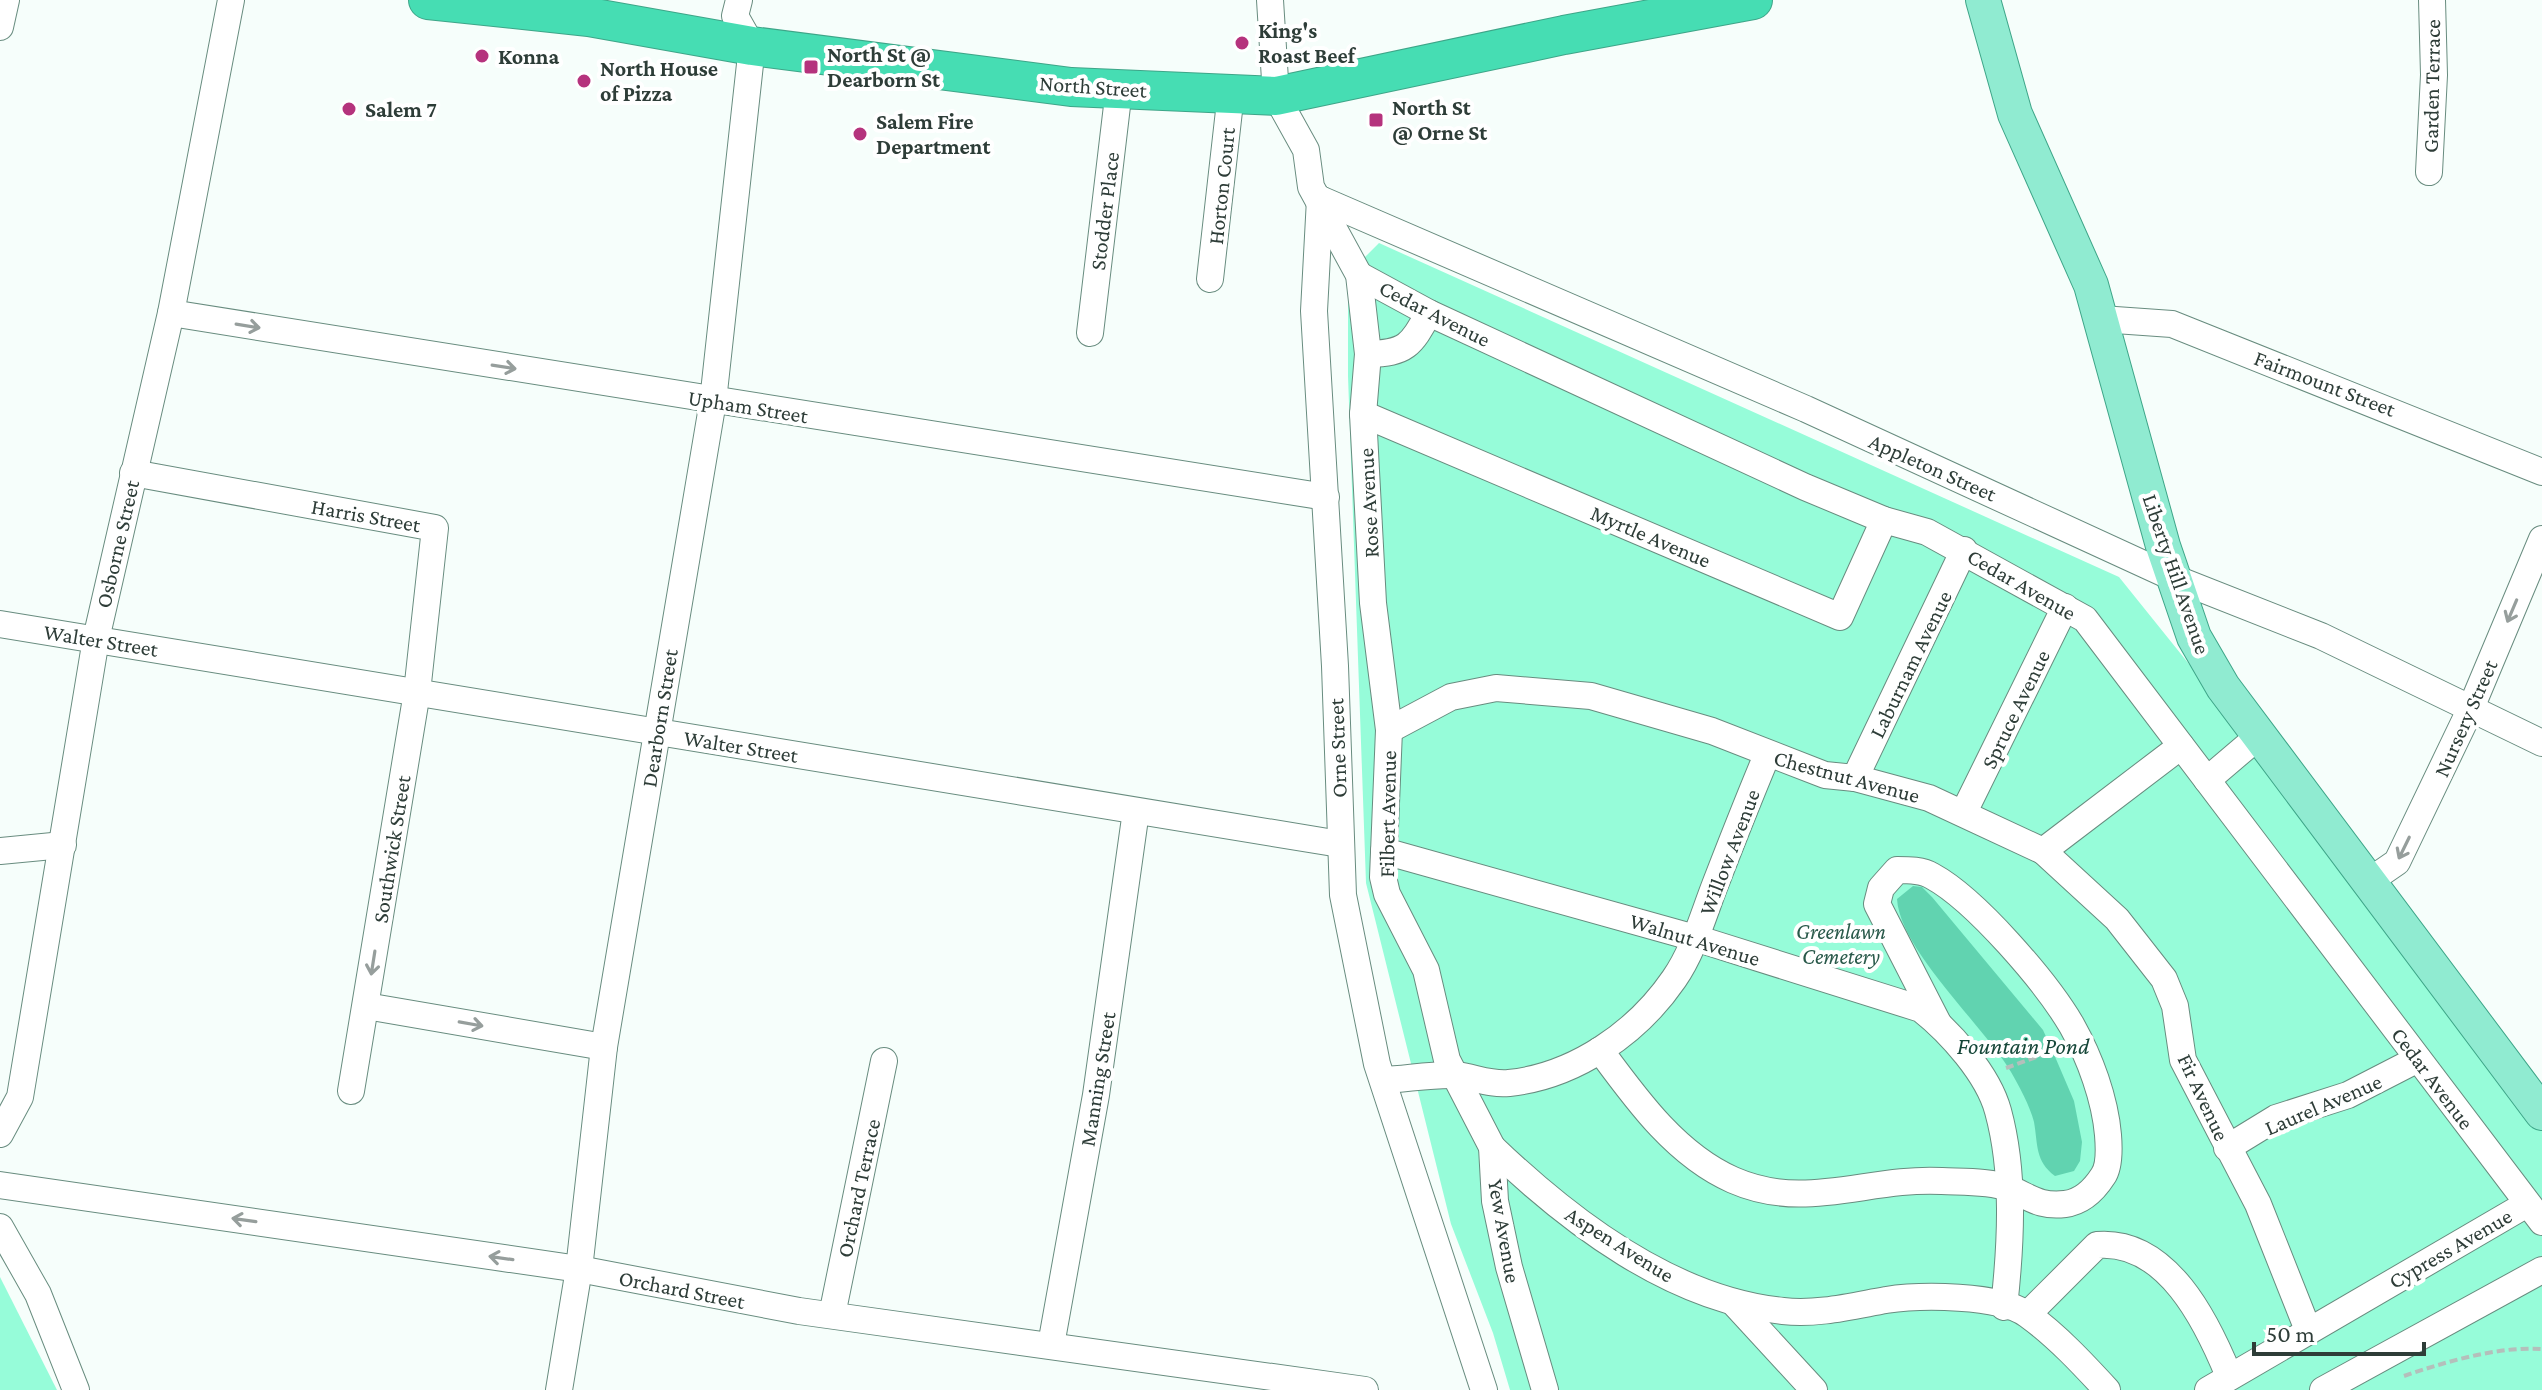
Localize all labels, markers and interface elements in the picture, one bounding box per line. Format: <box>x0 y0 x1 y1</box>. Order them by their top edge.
place label: King's Roast Beef <box>1258 18 1357 68</box>
street label: Garden Terrace <box>2418 19 2445 153</box>
marker: King's Roast Beef <box>1233 34 1251 52</box>
place label: North St @ Dearborn St <box>827 42 941 92</box>
place label: Konna <box>498 44 559 69</box>
marker: Konna <box>473 47 491 65</box>
place label: North House of Pizza <box>600 56 718 106</box>
marker: North St @ Dearborn St <box>802 58 820 76</box>
street label: North Street <box>1038 70 1148 103</box>
marker: North House of Pizza <box>575 72 593 90</box>
place label: North St @ Orne St <box>1392 95 1488 145</box>
place label: Salem 7 <box>365 97 437 122</box>
marker: Salem 7 <box>340 100 358 118</box>
place label: Salem Fire Department <box>876 109 991 159</box>
marker: North St @ Orne St <box>1367 111 1385 129</box>
marker: Salem Fire Department <box>851 125 869 143</box>
street label: Horton Court <box>1203 126 1240 246</box>
street label: Stodder Place <box>1085 151 1124 272</box>
street label: Cedar Avenue <box>1375 275 1494 352</box>
one-way arrow <box>234 319 260 334</box>
street label: Fairmount Street <box>2251 345 2400 422</box>
one-way arrow <box>491 360 516 375</box>
street label: Upham Street <box>686 385 810 428</box>
street label: Appleton Street <box>1865 428 2001 507</box>
street label: Rose Avenue <box>1353 447 1384 559</box>
street label: Osborne Street <box>91 477 145 610</box>
street label: Liberty Hill Avenue <box>2137 491 2216 657</box>
street label: Harris Street <box>309 494 423 538</box>
street label: Myrtle Avenue <box>1587 500 1715 573</box>
street label: Cedar Avenue <box>1963 543 2080 626</box>
street label: Laburnam Avenue <box>1864 587 1957 742</box>
one-way arrow <box>2503 598 2518 623</box>
street label: Walter Street <box>42 619 161 662</box>
street label: Dearborn Street <box>636 646 683 789</box>
street label: Spruce Avenue <box>1976 646 2055 773</box>
street label: Nursery Street <box>2428 655 2503 781</box>
street label: Orne Street <box>1323 697 1352 798</box>
street label: Walter Street <box>682 725 801 768</box>
street label: Chestnut Avenue <box>1771 745 1923 808</box>
street label: Filbert Avenue <box>1374 750 1401 878</box>
street label: Southwick Street <box>367 773 416 925</box>
street label: Willow Avenue <box>1694 786 1765 919</box>
one-way arrow <box>2396 835 2411 859</box>
street label: Walnut Avenue <box>1627 908 1763 971</box>
park label: Greenlawn Cemetery <box>1796 919 1886 969</box>
one-way arrow <box>365 950 380 975</box>
street label: Manning Street <box>1075 1009 1121 1148</box>
one-way arrow <box>457 1017 483 1032</box>
street label: Cedar Avenue <box>2386 1022 2479 1134</box>
water label: Fountain Pond <box>1957 1032 2090 1059</box>
street label: Fir Avenue <box>2173 1050 2235 1145</box>
street label: Laurel Avenue <box>2261 1069 2385 1140</box>
street label: Orchard Terrace <box>832 1117 885 1260</box>
street label: Yew Avenue <box>1483 1177 1526 1285</box>
street label: Aspen Avenue <box>1561 1201 1679 1288</box>
street label: Cypress Avenue <box>2384 1203 2516 1294</box>
one-way arrow <box>232 1212 257 1227</box>
one-way arrow <box>489 1250 515 1265</box>
street label: Orchard Street <box>617 1265 748 1314</box>
scale bar <box>2254 1306 2424 1356</box>
text: 50 m <box>2266 1320 2315 1347</box>

